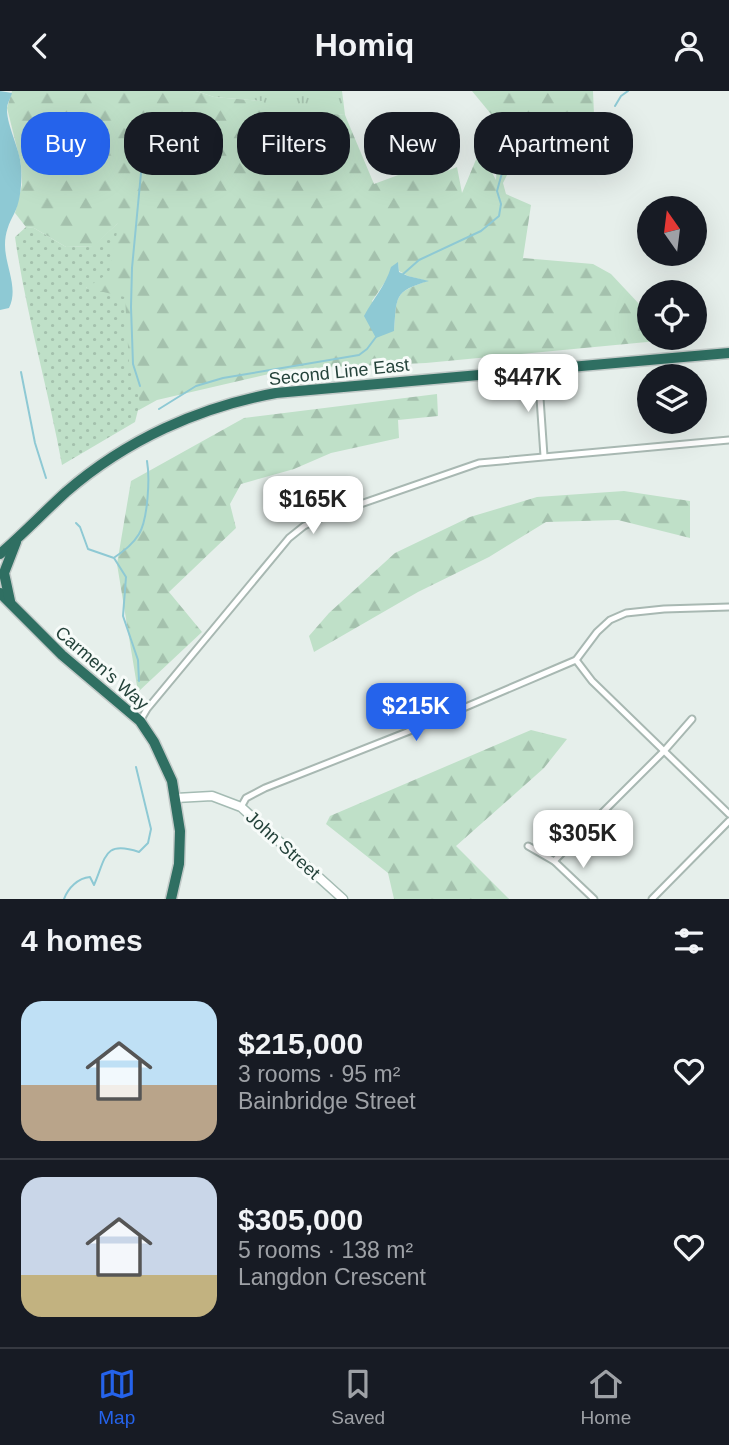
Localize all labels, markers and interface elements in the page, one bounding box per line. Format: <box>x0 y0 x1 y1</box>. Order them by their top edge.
icon: back <box>21 27 59 65</box>
text: Homiq <box>315 27 414 63</box>
icon: person <box>670 27 708 65</box>
chip: Buy <box>21 112 110 175</box>
chip: Rent <box>124 112 223 175</box>
chip: Filters <box>237 112 350 175</box>
chip: New <box>364 112 460 175</box>
chip: Apartment <box>474 112 633 175</box>
north arrow <box>637 196 707 266</box>
map controls <box>637 196 707 434</box>
button: locate <box>637 280 707 350</box>
street label: Second Line East <box>268 355 410 389</box>
pin: $447K <box>479 355 577 414</box>
text: $447K <box>494 364 562 390</box>
button: layers <box>637 364 707 434</box>
pin: $165K <box>264 477 362 536</box>
text: $165K <box>279 486 347 512</box>
street label: Carmen's Way <box>51 622 153 714</box>
pin: $215K <box>367 683 465 743</box>
text: $215K <box>382 693 450 719</box>
street label: John Street <box>242 807 324 883</box>
pin: $305K <box>534 811 632 870</box>
text: $305K <box>549 820 617 846</box>
icon: filters <box>670 922 708 960</box>
text: 4 homes <box>21 924 143 957</box>
text: $215,000 <box>238 1027 363 1060</box>
icon: home <box>77 1029 161 1113</box>
icon: heart <box>670 1052 708 1090</box>
text: 3 rooms · 95 m² <box>238 1061 400 1087</box>
text: Bainbridge Street <box>238 1088 416 1114</box>
text: $305,000 <box>238 1203 363 1236</box>
icon: home <box>77 1205 161 1289</box>
icon: heart <box>670 1228 708 1266</box>
text: 5 rooms · 138 m² <box>238 1237 413 1263</box>
text: Langdon Crescent <box>238 1264 426 1290</box>
tab: Map <box>98 1365 136 1429</box>
tab: Saved <box>331 1365 385 1429</box>
tab: Home <box>581 1365 631 1429</box>

